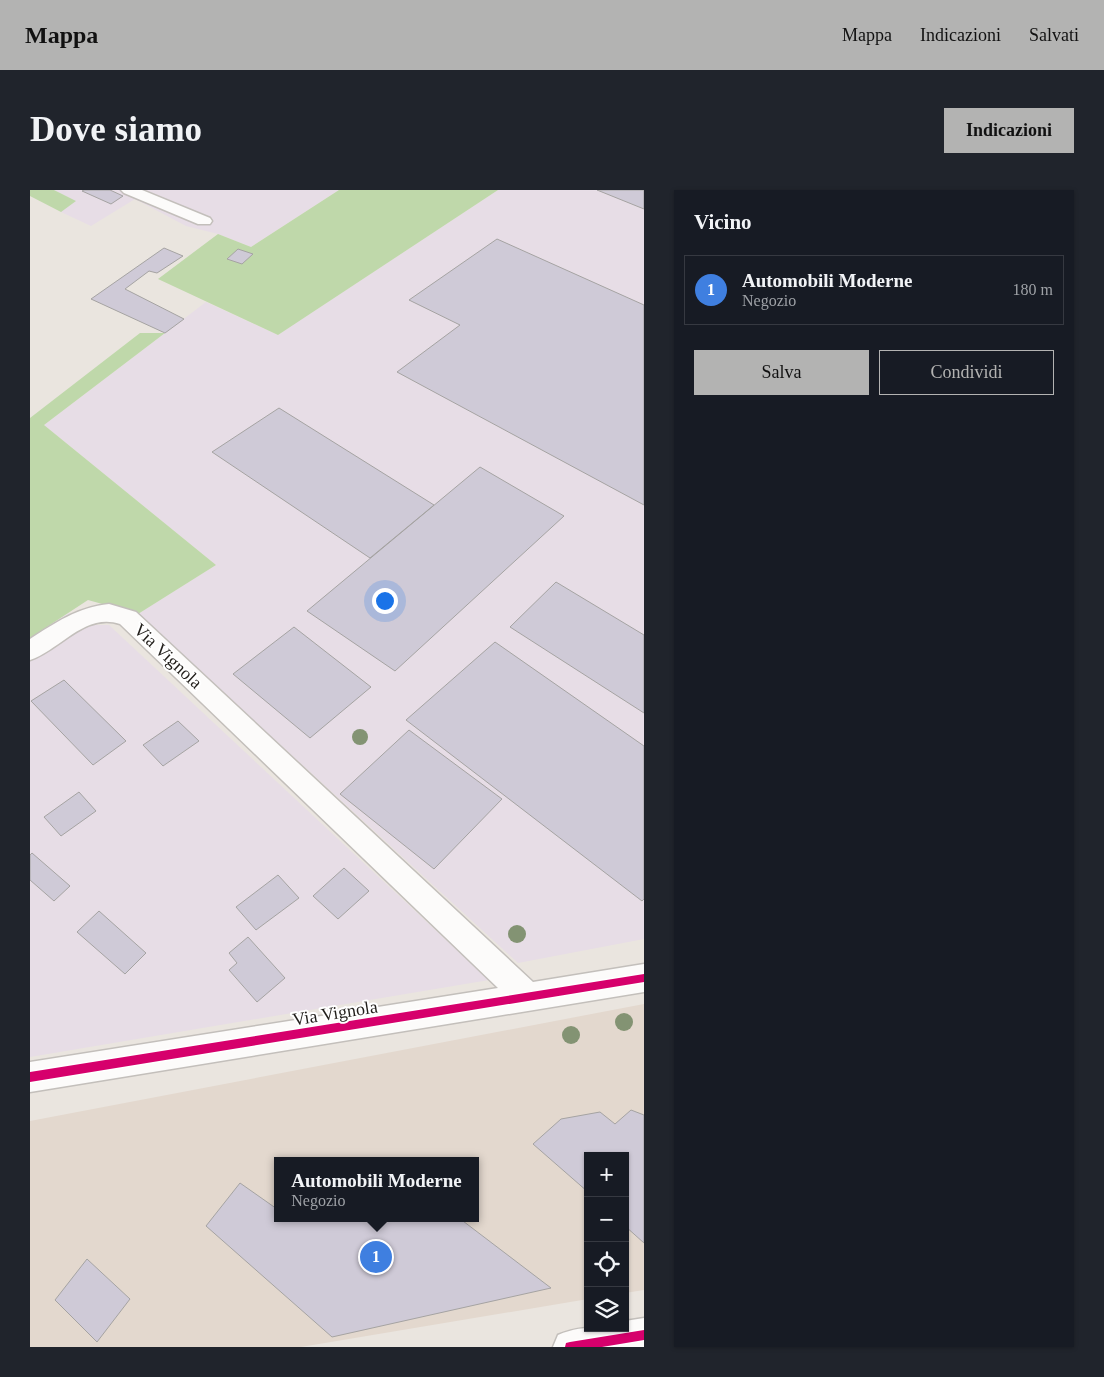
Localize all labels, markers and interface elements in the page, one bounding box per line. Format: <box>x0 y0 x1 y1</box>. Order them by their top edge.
text: Mappa <box>25 22 98 48</box>
text: Mappa <box>842 25 892 45</box>
text: Indicazioni <box>920 25 1001 45</box>
text: Salvati <box>1029 25 1079 45</box>
button: Indicazioni <box>944 108 1074 153</box>
text: Dove siamo <box>30 110 202 149</box>
text: Vicino <box>694 210 752 234</box>
text: Automobili Moderne <box>742 270 912 291</box>
text: 1 <box>707 281 715 298</box>
text: 180 m <box>1013 281 1053 298</box>
text: Negozio <box>742 292 796 309</box>
button: Salva <box>694 350 869 395</box>
button: Condividi <box>879 350 1054 395</box>
your location <box>372 588 398 614</box>
street label: Via Vignola <box>130 619 206 693</box>
street label: Via Vignola <box>291 996 379 1030</box>
map controls <box>584 1152 629 1332</box>
button: + <box>584 1152 629 1197</box>
popup <box>274 1157 479 1222</box>
text: Automobili Moderne <box>291 1170 462 1191</box>
text: Negozio <box>291 1192 345 1209</box>
button: − <box>584 1197 629 1242</box>
pin: 1 <box>360 1238 392 1276</box>
button: locate <box>584 1242 629 1287</box>
button: layers <box>584 1287 629 1332</box>

